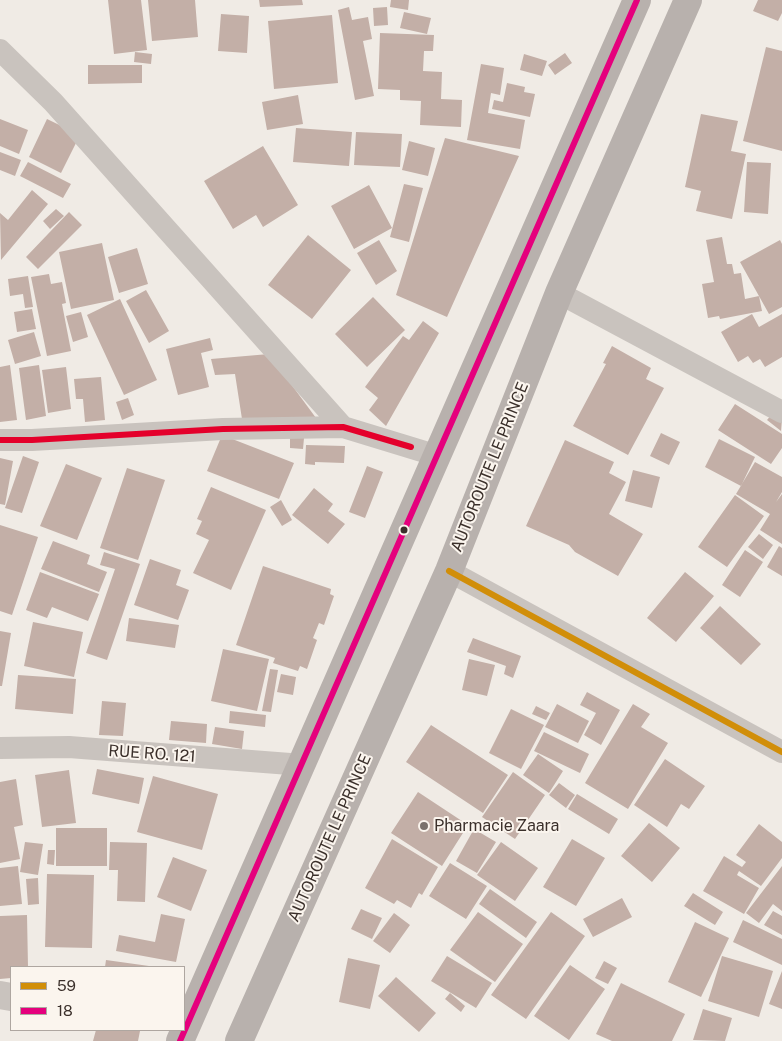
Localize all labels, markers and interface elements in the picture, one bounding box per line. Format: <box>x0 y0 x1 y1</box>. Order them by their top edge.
street label: AUTOROUTE LE PRINCE <box>447 379 533 555</box>
unlabelled marker <box>399 525 409 535</box>
street label: RUE RO. 121 <box>108 741 196 767</box>
street label: AUTOROUTE LE PRINCE <box>284 751 376 925</box>
place label: Pharmacie Zaara <box>434 816 559 836</box>
marker: Pharmacie Zaara <box>418 820 430 832</box>
legend <box>10 966 185 1031</box>
text: 59 <box>57 977 76 994</box>
text: 18 <box>57 1002 73 1019</box>

